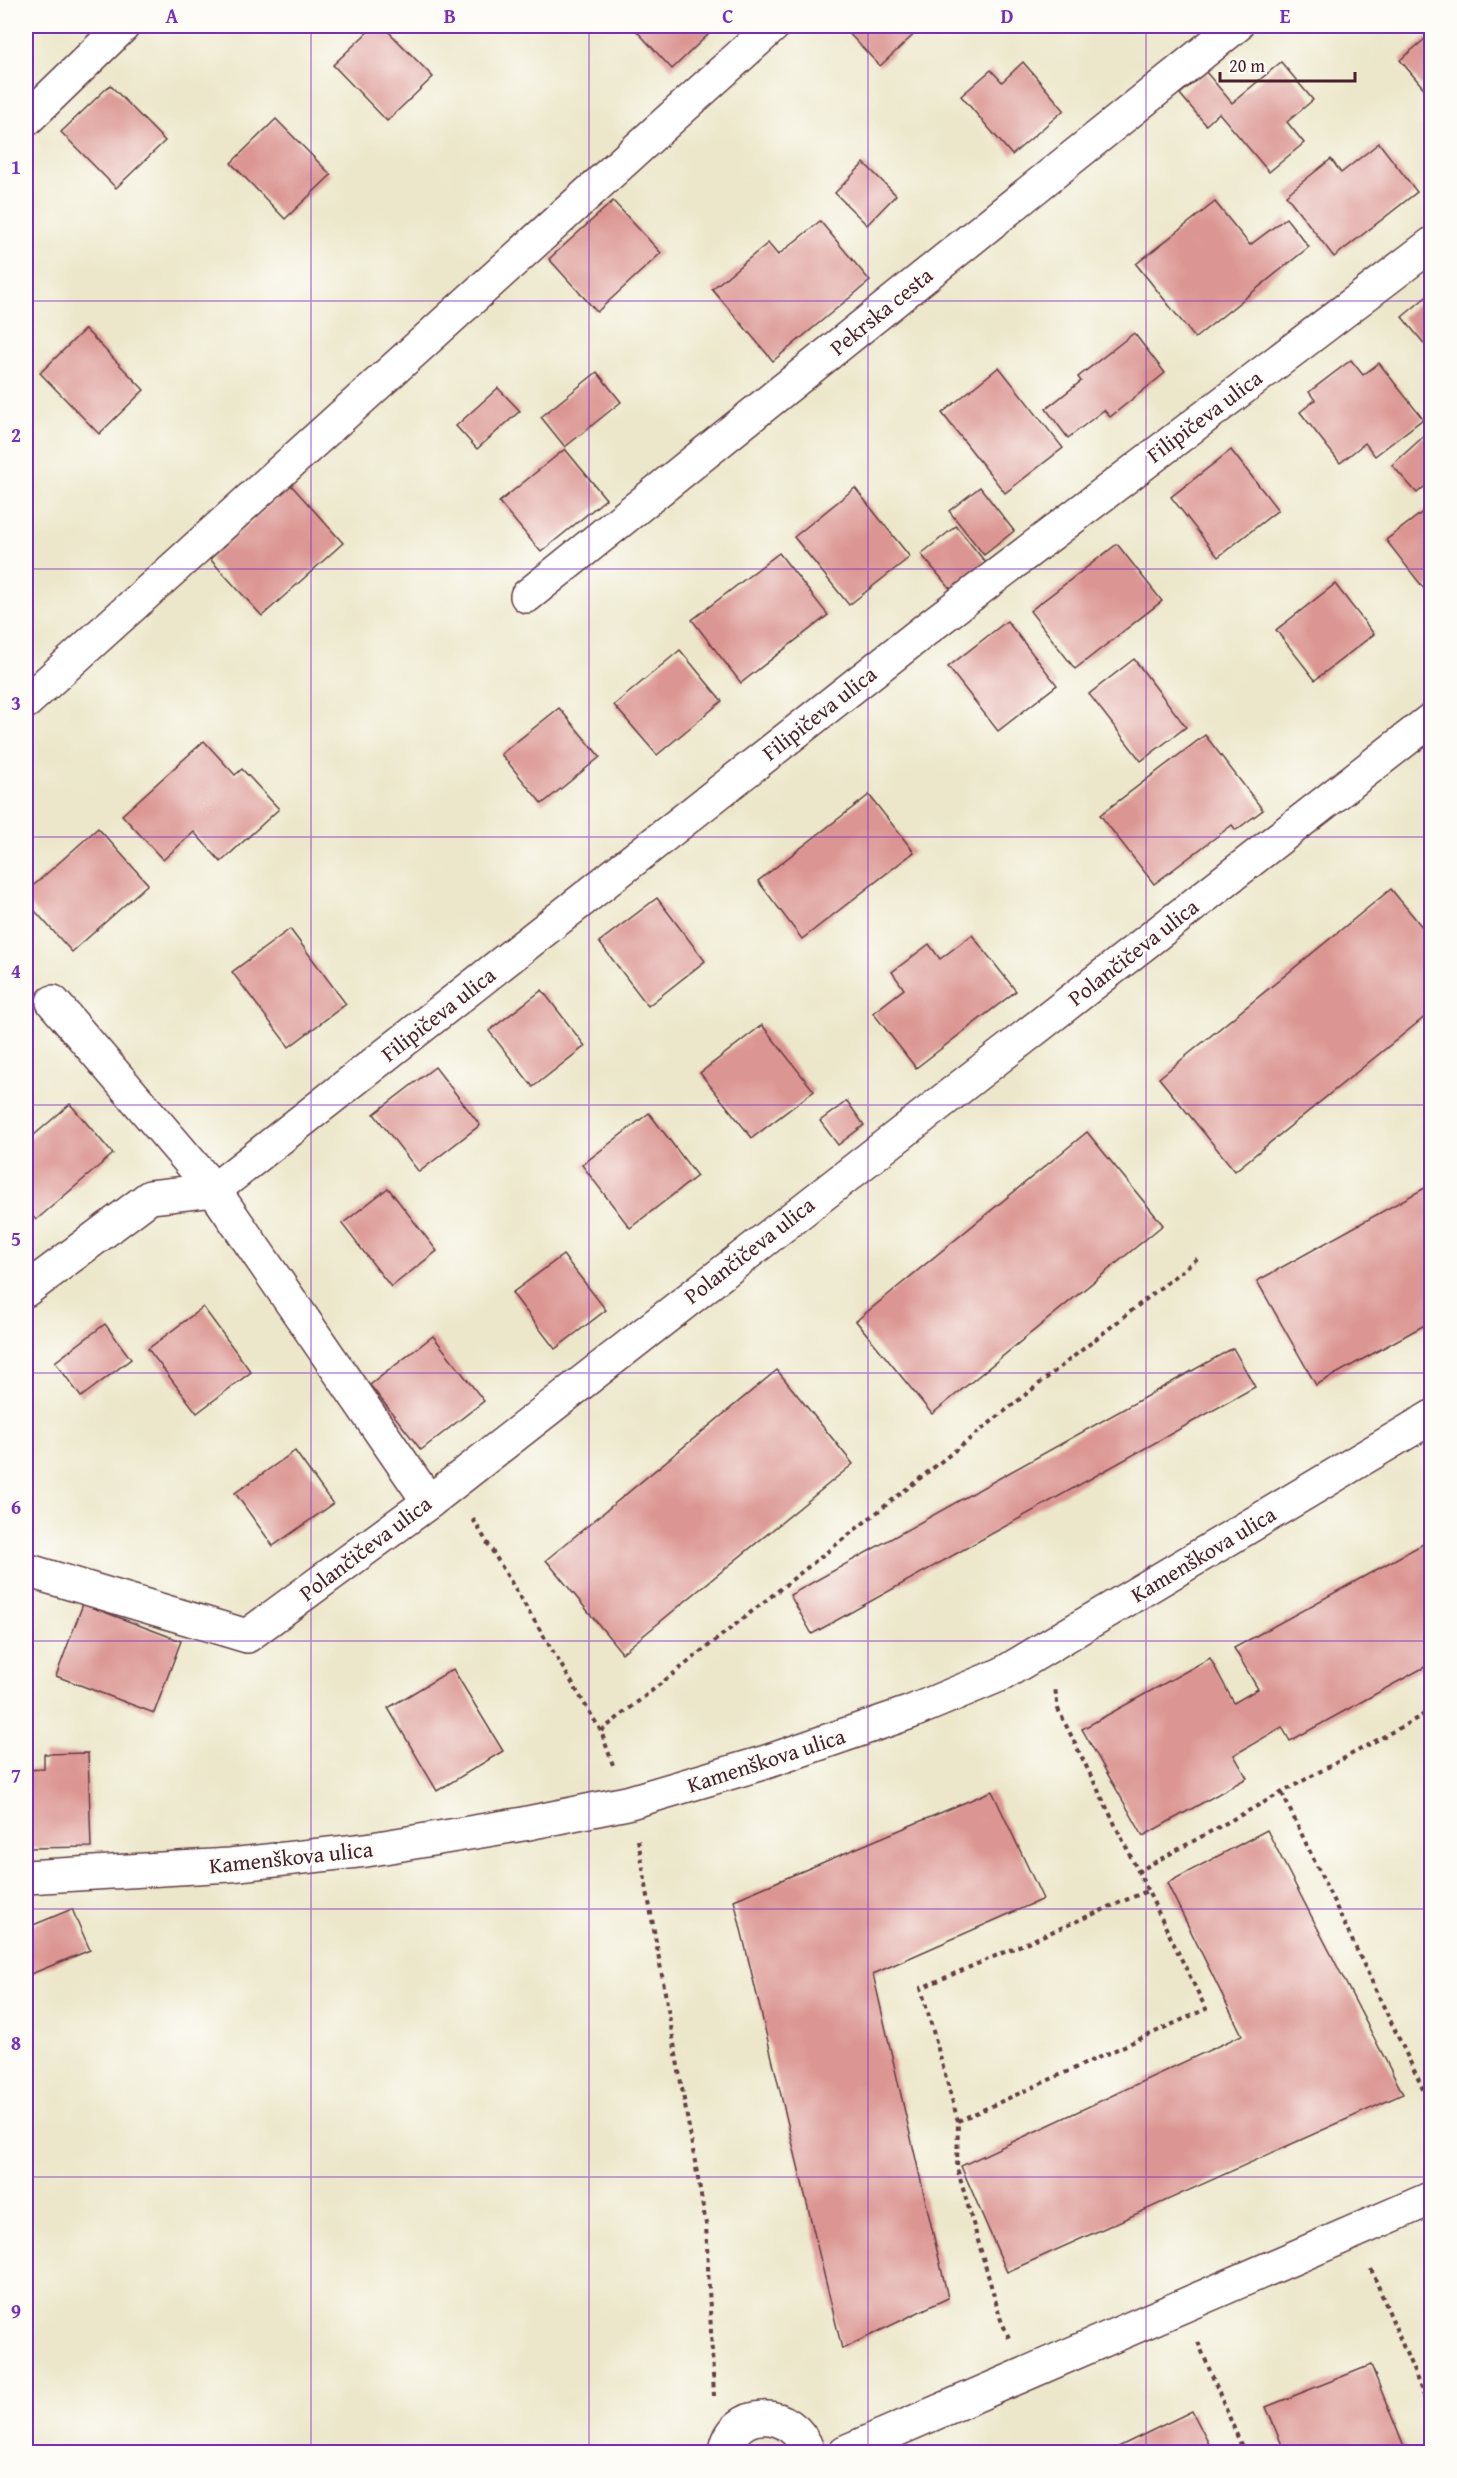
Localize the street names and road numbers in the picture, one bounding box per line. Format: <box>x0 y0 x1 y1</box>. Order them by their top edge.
street label: Pekrska cesta <box>823 259 940 363</box>
street label: Filipičeva ulica <box>1139 361 1269 470</box>
street label: Filipičeva ulica <box>755 658 884 768</box>
street label: Polančičeva ulica <box>1061 890 1206 1013</box>
street label: Filipičeva ulica <box>374 959 503 1069</box>
street label: Polančičeva ulica <box>677 1188 822 1311</box>
street label: Polančičeva ulica <box>292 1487 438 1608</box>
street label: Kamenškova ulica <box>1124 1498 1282 1610</box>
street label: Kamenškova ulica <box>683 1719 850 1801</box>
street label: Kamenškova ulica <box>208 1832 375 1882</box>

